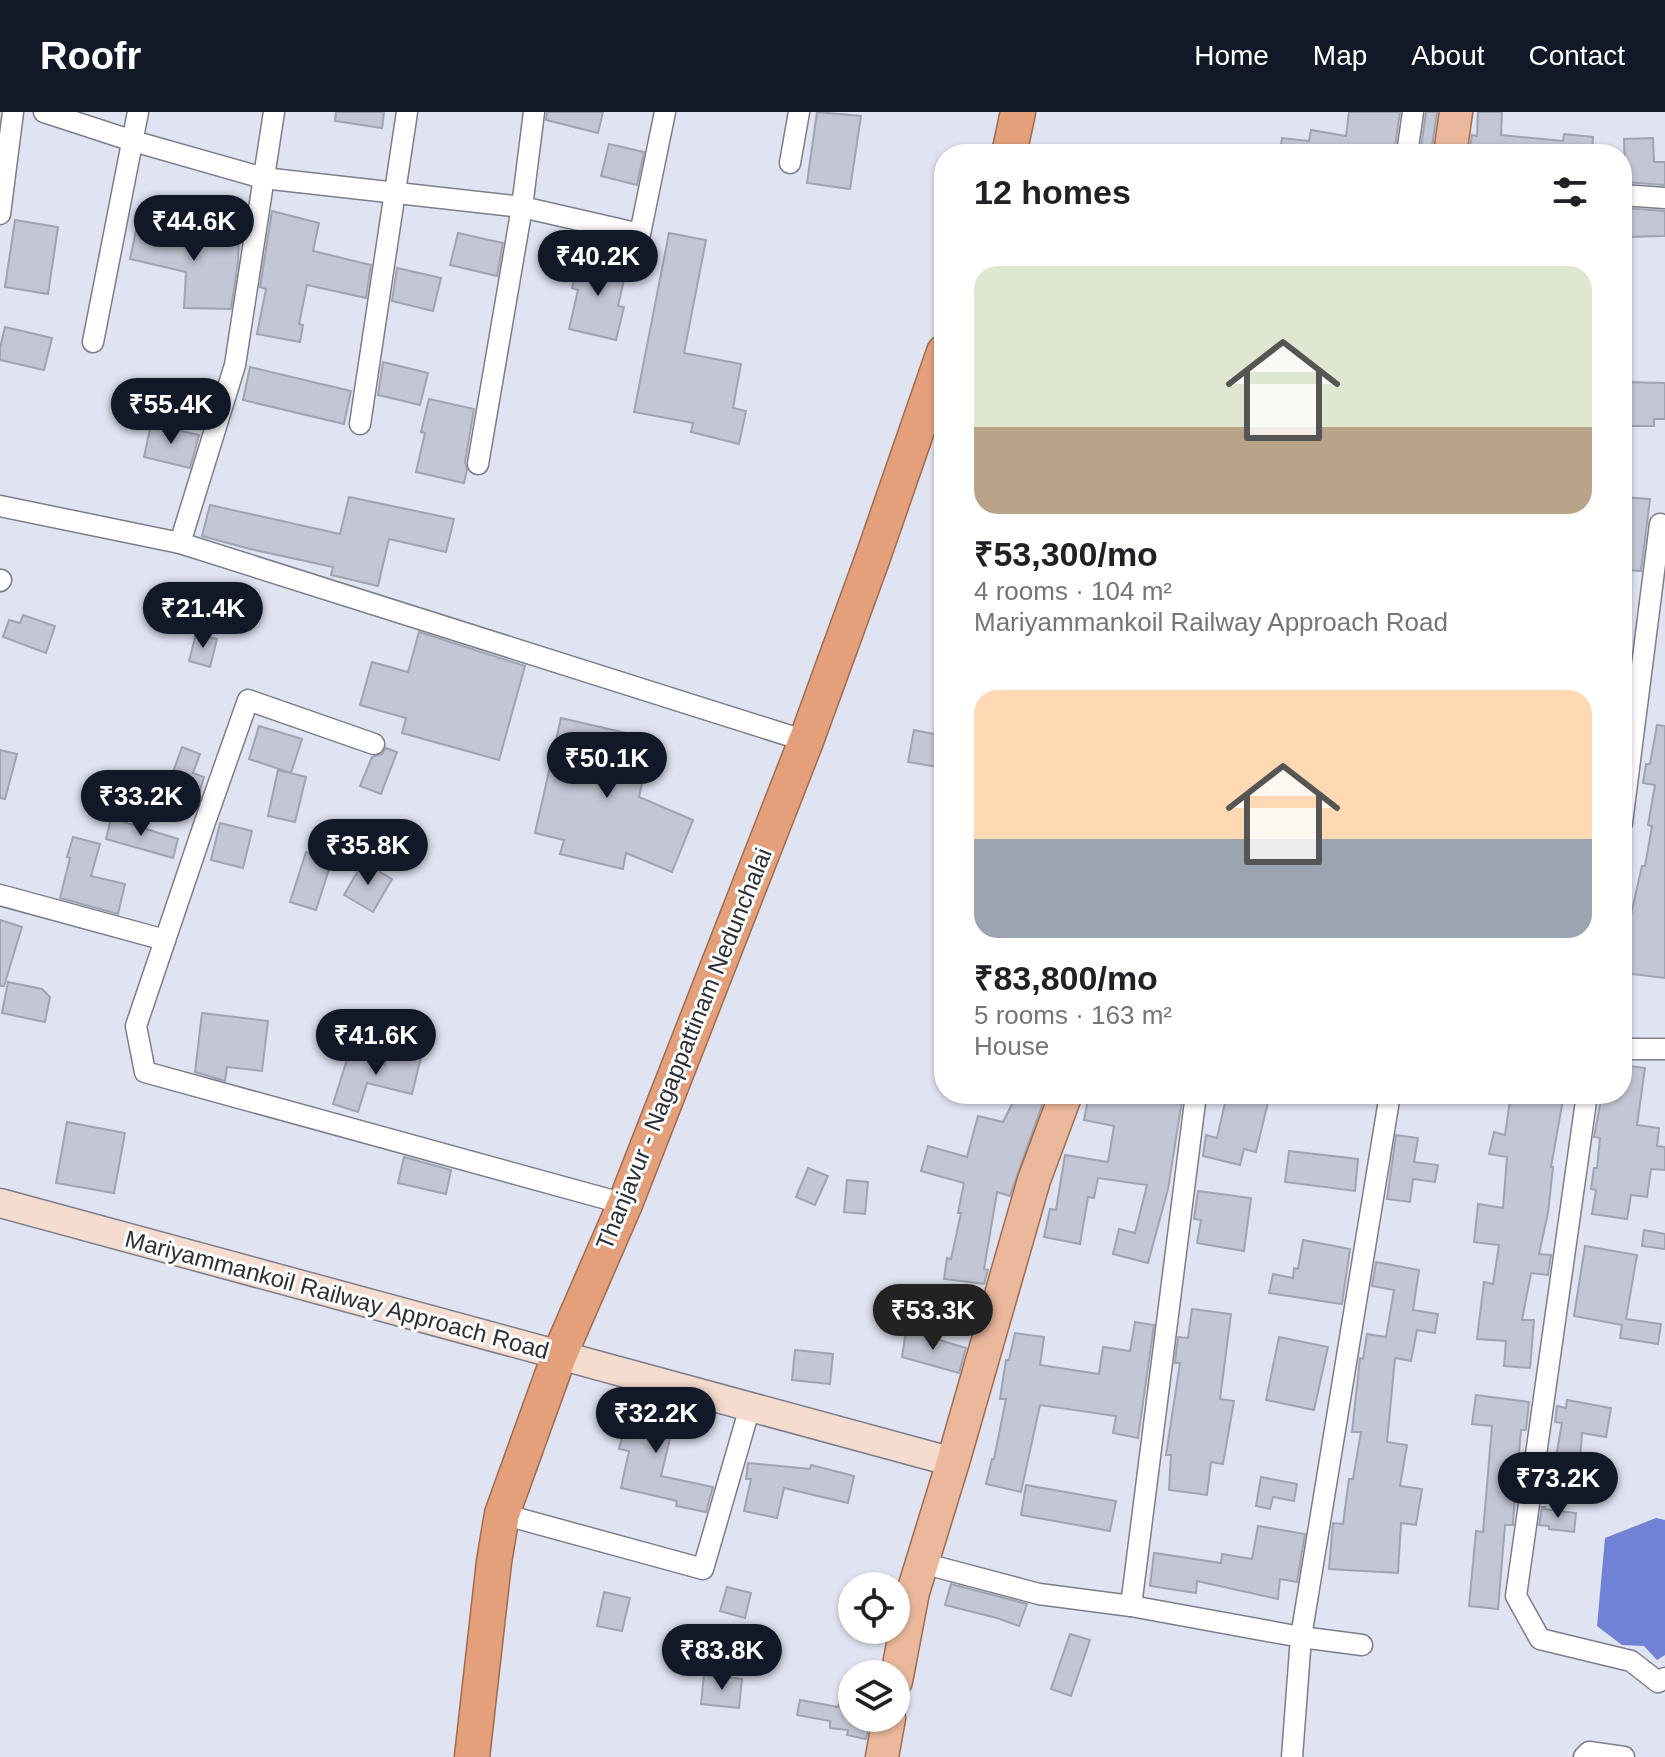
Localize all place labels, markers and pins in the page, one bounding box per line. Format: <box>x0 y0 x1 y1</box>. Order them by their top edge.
pin: ₹44.6K <box>129 195 259 263</box>
pin: ₹40.2K <box>533 230 663 298</box>
pin: ₹55.4K <box>106 378 236 446</box>
pin: ₹21.4K <box>138 582 268 650</box>
pin: ₹50.1K <box>542 732 672 800</box>
pin: ₹33.2K <box>76 770 206 838</box>
pin: ₹35.8K <box>303 819 433 887</box>
pin: ₹41.6K <box>311 1009 441 1077</box>
pin: ₹53.3K <box>868 1284 998 1352</box>
pin: ₹32.2K <box>591 1387 721 1455</box>
pin: ₹73.2K <box>1493 1452 1623 1520</box>
pin: ₹83.8K <box>657 1624 787 1692</box>

